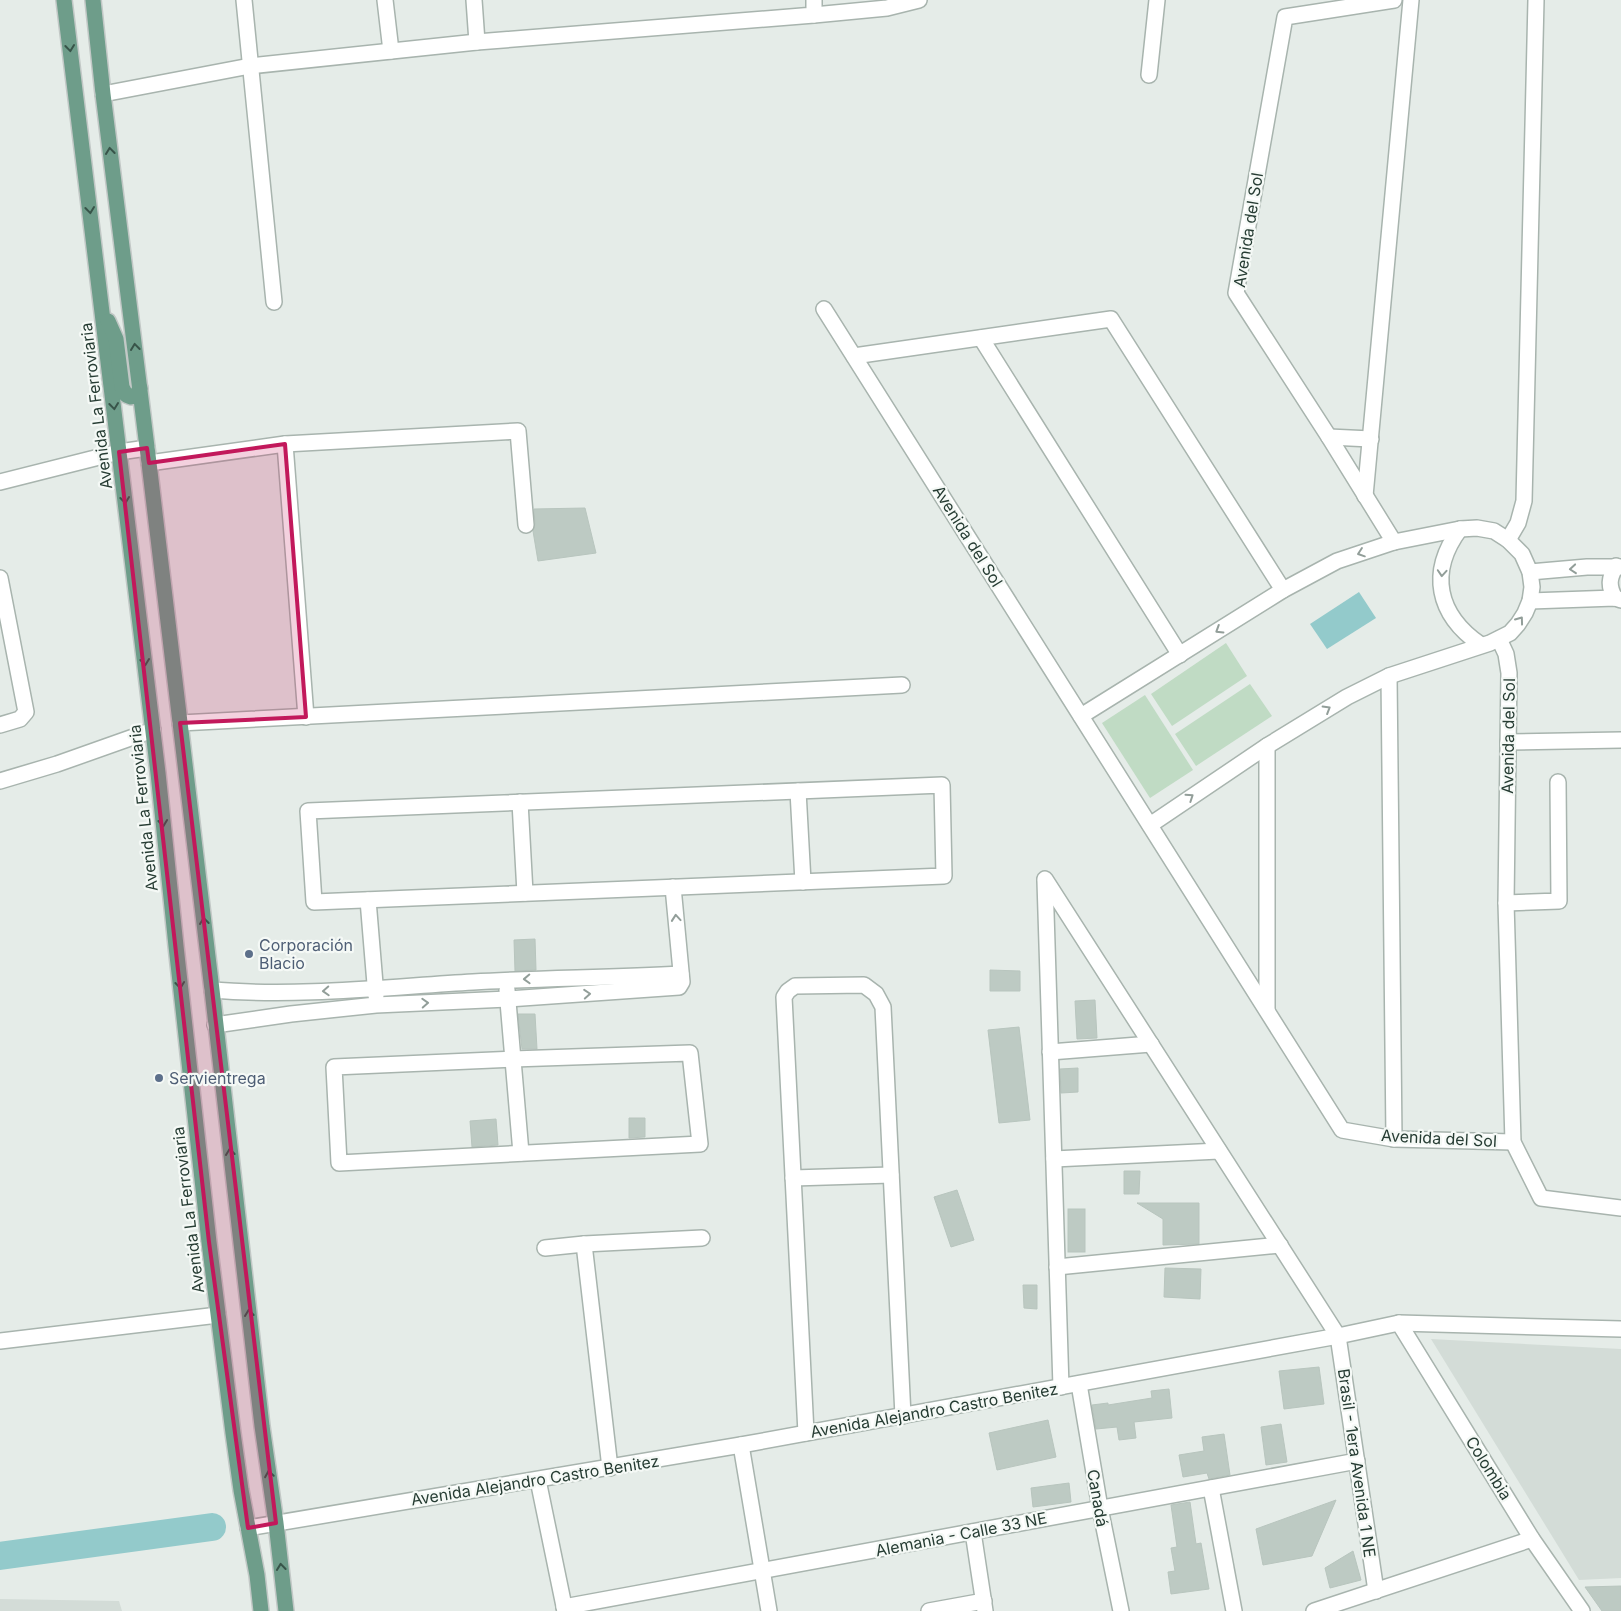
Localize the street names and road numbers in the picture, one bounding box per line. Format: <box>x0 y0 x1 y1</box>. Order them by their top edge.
street label: Avenida del Sol <box>1229 171 1267 289</box>
street label: Avenida La Ferroviaria <box>76 322 116 490</box>
street label: Avenida del Sol <box>929 482 1007 590</box>
street label: Avenida del Sol <box>1497 678 1519 794</box>
street label: Avenida La Ferroviaria <box>124 724 162 892</box>
street label: Avenida del Sol <box>1381 1125 1497 1151</box>
street label: Avenida La Ferroviaria <box>168 1126 208 1294</box>
street label: Brasil - 1era Avenida 1 NE <box>1334 1367 1380 1559</box>
street label: Avenida Alejandro Castro Benitez <box>809 1378 1059 1442</box>
street label: Colombia <box>1462 1432 1516 1504</box>
street label: Avenida Alejandro Castro Benitez <box>409 1450 661 1510</box>
street label: Canadá <box>1083 1468 1113 1528</box>
street label: Alemania - Calle 33 NE <box>874 1508 1048 1560</box>

